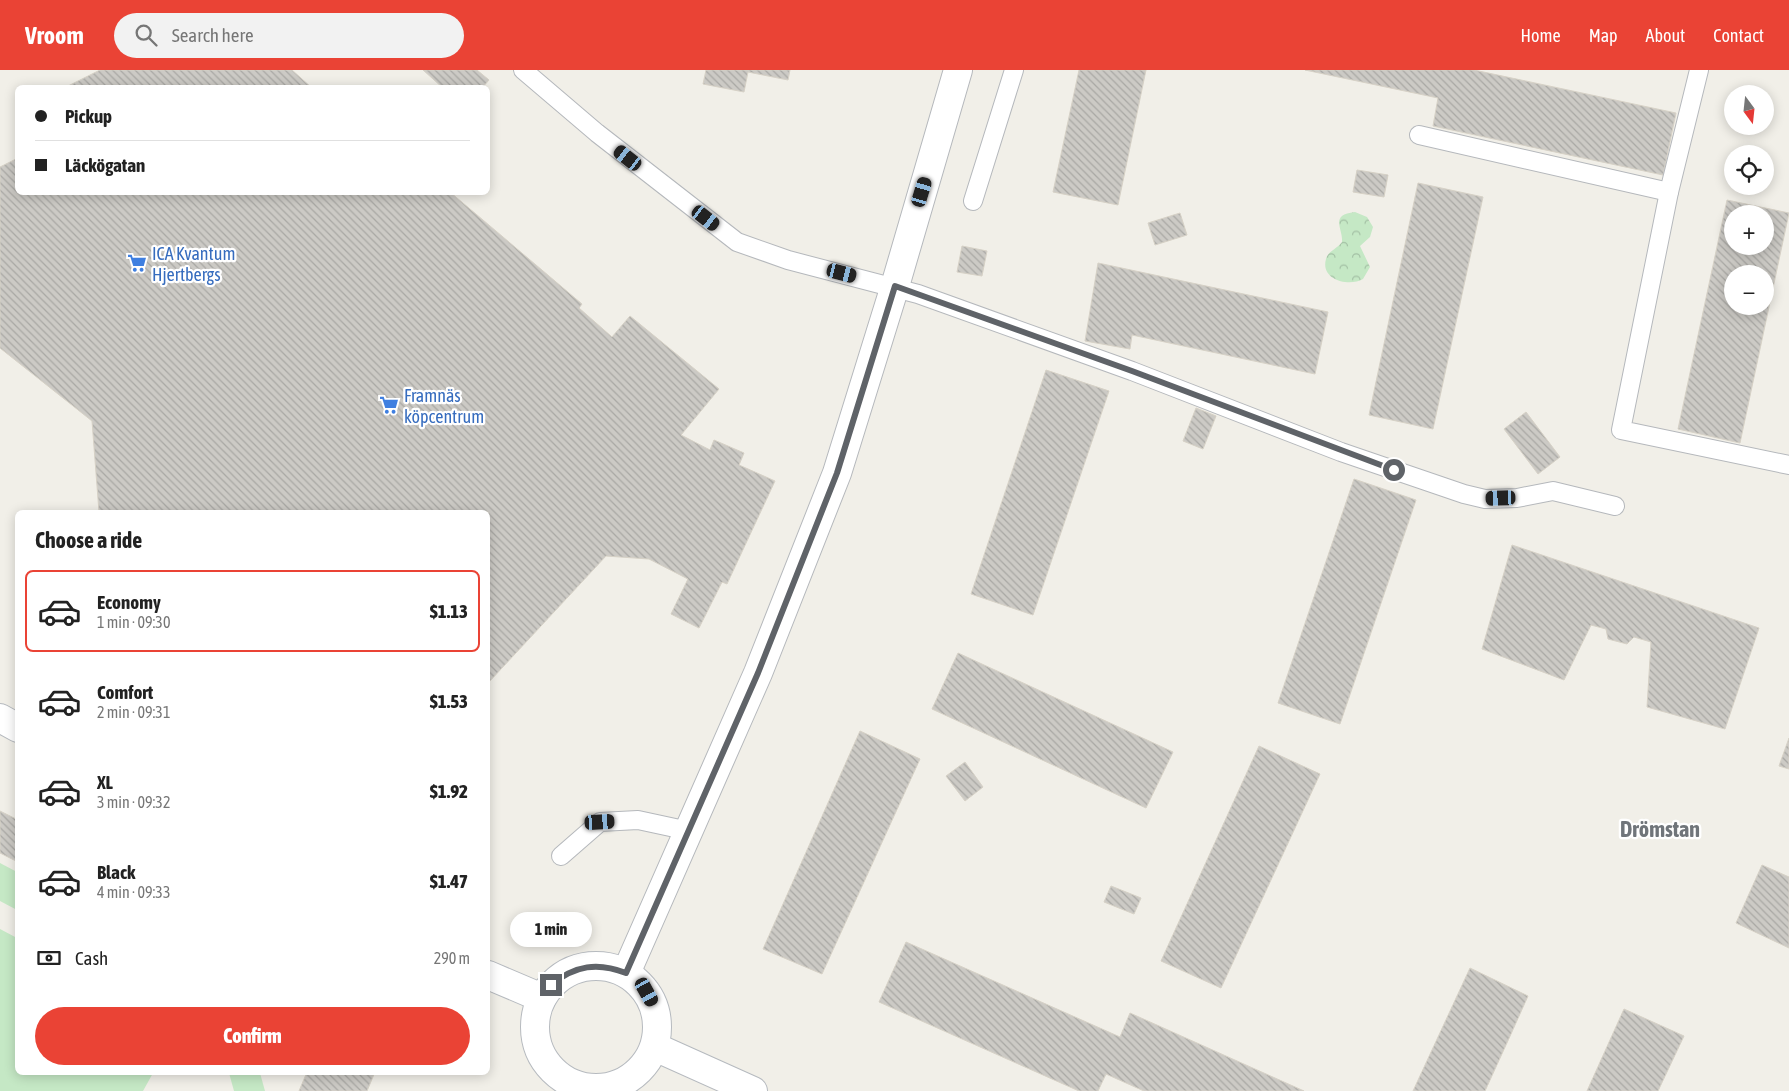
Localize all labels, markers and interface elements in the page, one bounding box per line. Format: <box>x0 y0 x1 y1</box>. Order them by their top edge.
search box <box>114 13 464 58</box>
icon: search <box>132 21 160 49</box>
text: Vroom <box>25 22 84 49</box>
text: Search here <box>172 24 254 46</box>
text: Home <box>1521 25 1561 46</box>
text: Map <box>1589 25 1618 46</box>
text: About <box>1646 25 1685 46</box>
text: Contact <box>1713 25 1764 46</box>
north arrow <box>1724 85 1774 135</box>
map controls <box>1724 85 1774 315</box>
text: Pickup <box>65 105 112 127</box>
car <box>611 143 644 173</box>
button: locate <box>1724 145 1774 195</box>
text: Läckögatan <box>65 154 145 176</box>
car <box>910 175 933 209</box>
car <box>689 203 722 233</box>
button: + <box>1724 205 1774 255</box>
place label: ICA Kvantum Hjertbergs <box>152 243 235 285</box>
supermarket icon: ICA Kvantum Hjertbergs <box>126 252 148 274</box>
car <box>825 262 858 284</box>
button: − <box>1724 265 1774 315</box>
place label: Framnäs köpcentrum <box>404 385 484 427</box>
supermarket icon: Framnäs köpcentrum <box>378 394 400 416</box>
route start <box>1383 459 1405 481</box>
car <box>1485 490 1516 506</box>
text: Choose a ride <box>35 527 142 553</box>
icon: car <box>37 589 82 634</box>
text: Economy <box>97 591 161 613</box>
text: $1.13 <box>430 600 468 622</box>
text: 1 min · 09:30 <box>97 613 170 631</box>
icon: car <box>37 679 82 724</box>
text: Comfort <box>97 681 153 703</box>
text: $1.53 <box>430 690 468 712</box>
text: 2 min · 09:31 <box>97 703 170 721</box>
icon: car <box>37 769 82 814</box>
text: XL <box>97 771 113 793</box>
text: $1.92 <box>430 780 468 802</box>
text: 3 min · 09:32 <box>97 793 170 811</box>
car <box>584 814 615 830</box>
district label: Drömstan <box>1620 816 1700 842</box>
icon: car <box>37 859 82 904</box>
text: Black <box>97 861 135 883</box>
text: $1.47 <box>430 870 468 892</box>
text: 4 min · 09:33 <box>97 883 170 901</box>
callout: 1 min <box>510 912 592 948</box>
text: 1 min <box>535 920 567 938</box>
icon: cash <box>35 944 63 972</box>
text: Cash <box>75 947 108 969</box>
text: 290 m <box>434 949 470 967</box>
route end <box>540 974 562 996</box>
car <box>633 975 660 1009</box>
button: Confirm <box>35 1007 470 1065</box>

